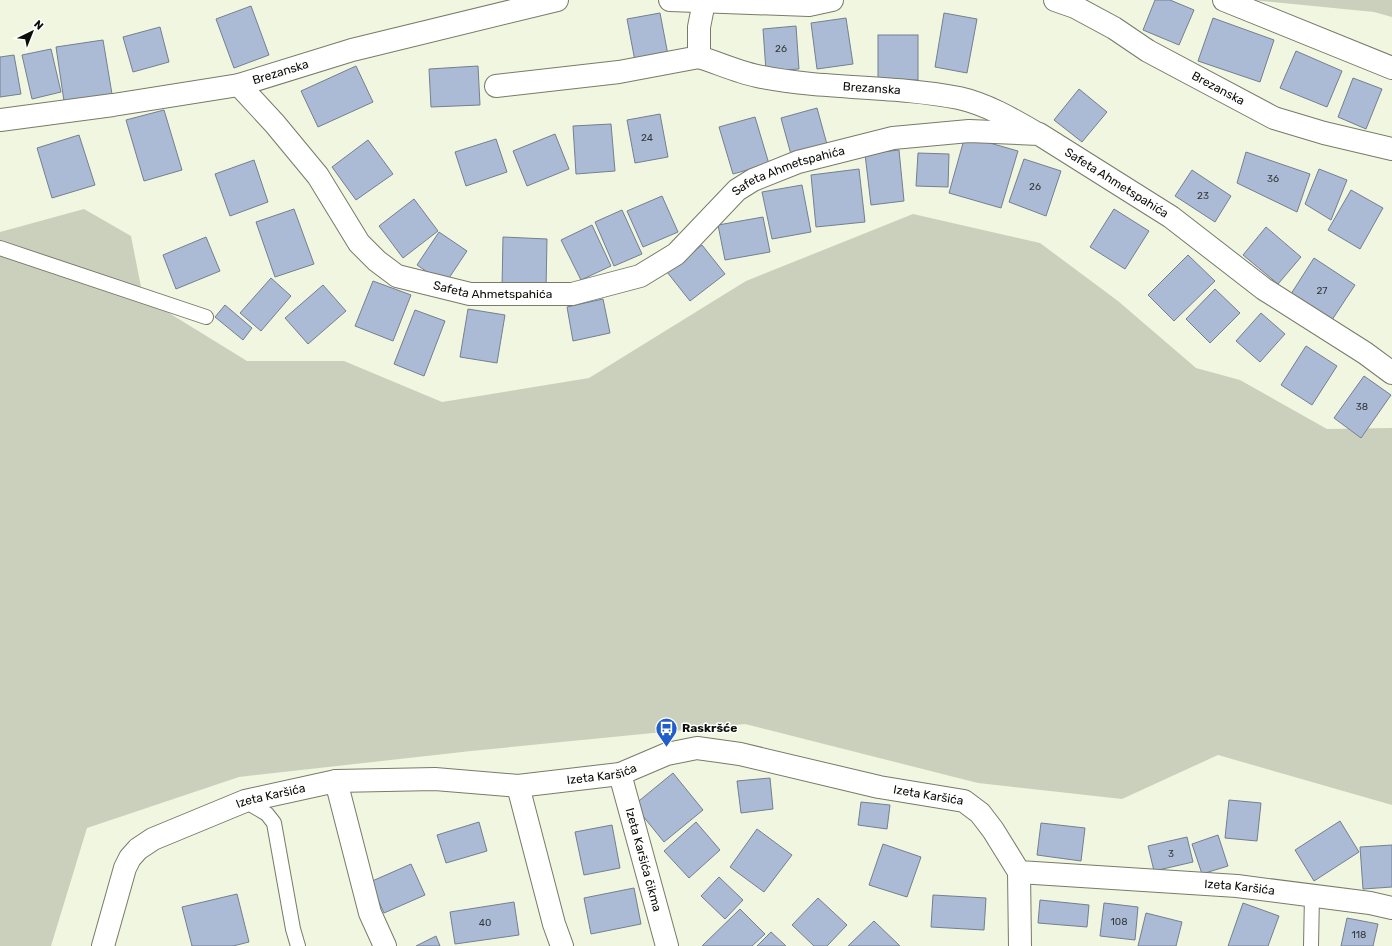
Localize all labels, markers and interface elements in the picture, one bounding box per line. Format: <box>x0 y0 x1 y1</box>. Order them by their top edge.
north arrow <box>12 12 52 52</box>
text: N <box>31 18 46 33</box>
house number: 26 <box>775 43 787 55</box>
street label: Brezanska <box>251 57 310 87</box>
street label: Brezanska <box>1189 69 1247 108</box>
street label: Brezanska <box>842 79 901 97</box>
house number: 24 <box>641 132 653 144</box>
street label: Safeta Ahmetspahića <box>729 143 846 198</box>
street label: Safeta Ahmetspahića <box>1062 145 1171 221</box>
house number: 36 <box>1267 173 1279 185</box>
house number: 26 <box>1029 181 1041 193</box>
house number: 23 <box>1197 190 1209 202</box>
street label: Safeta Ahmetspahića <box>432 278 552 301</box>
house number: 27 <box>1317 285 1328 297</box>
house number: 38 <box>1356 401 1368 413</box>
bus stop icon: Raskršće <box>653 715 679 748</box>
place label: Raskršće <box>682 721 737 735</box>
street label: Izeta Karšića <box>566 761 639 787</box>
street label: Izeta Karšića <box>234 781 307 811</box>
street label: Izeta Karšića <box>892 782 964 808</box>
street label: Izeta Karšića čikma <box>623 806 664 913</box>
house number: 3 <box>1168 848 1174 860</box>
street label: Izeta Karšića <box>1204 877 1276 898</box>
house number: 108 <box>1111 916 1128 928</box>
house number: 40 <box>479 917 491 929</box>
house number: 118 <box>1352 929 1366 941</box>

